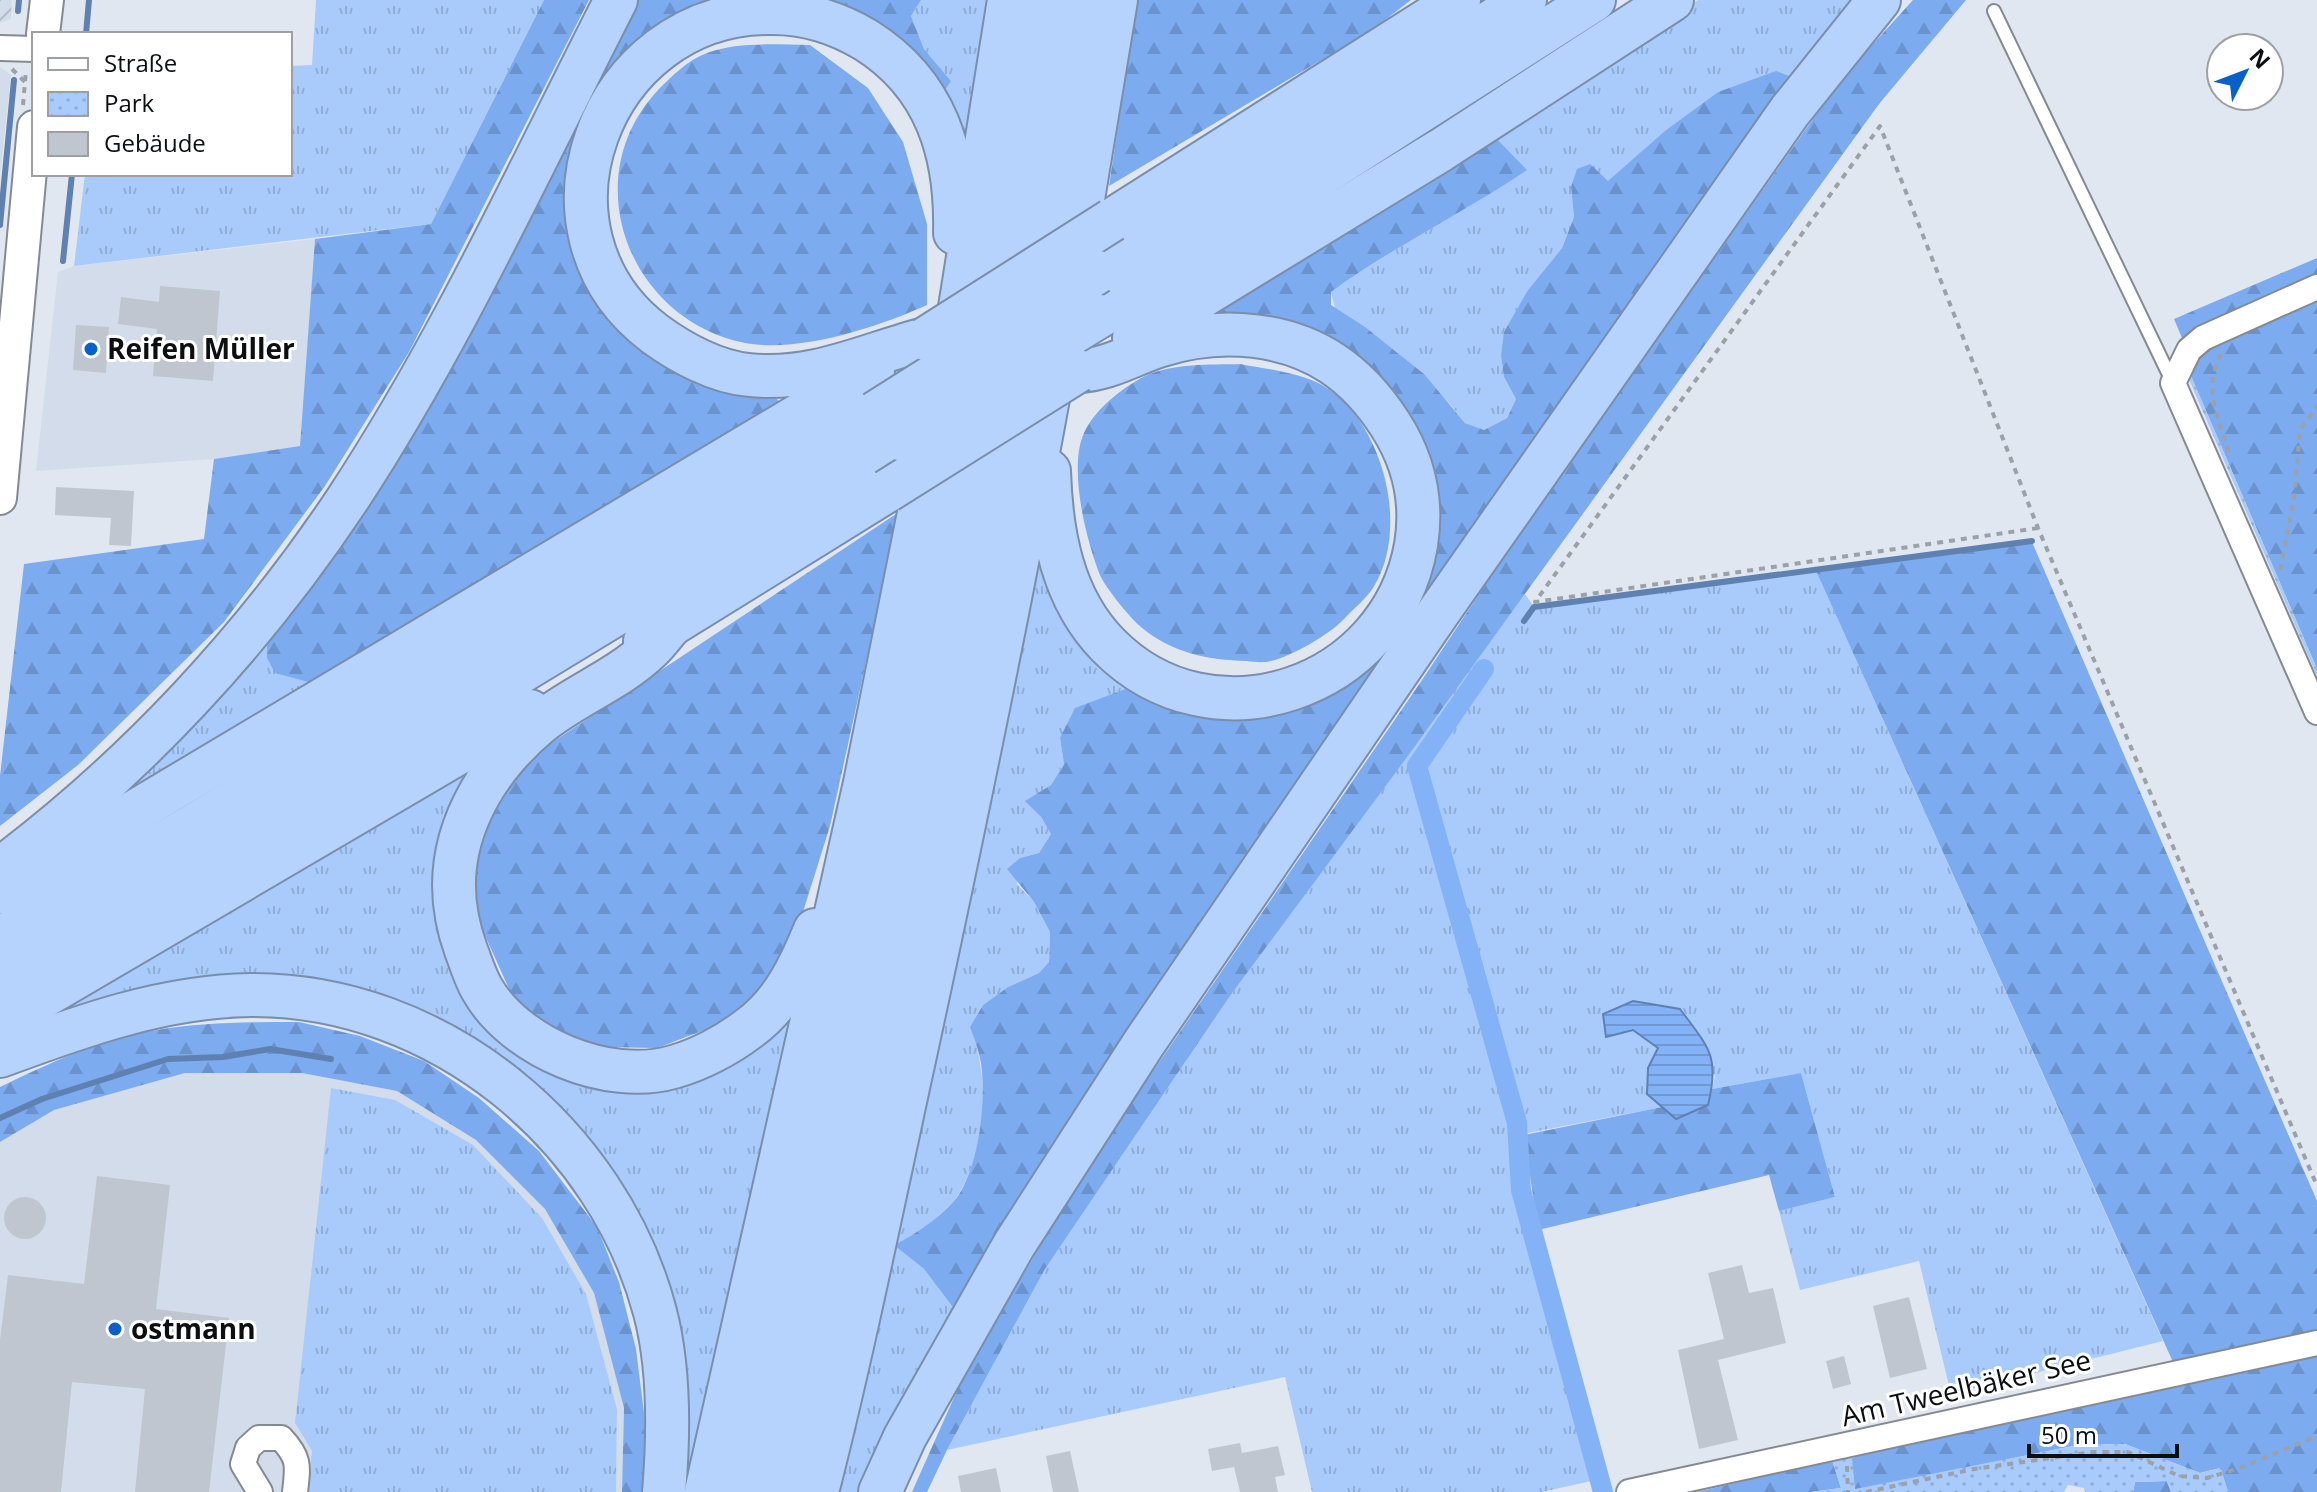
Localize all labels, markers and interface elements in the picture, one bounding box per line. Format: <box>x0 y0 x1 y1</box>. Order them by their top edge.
legend <box>32 32 292 176</box>
north arrow <box>2205 32 2285 112</box>
text: N <box>2243 41 2278 75</box>
text: Straße <box>104 46 177 79</box>
text: Park <box>104 86 155 119</box>
text: Gebäude <box>104 126 206 159</box>
place label: Reifen Müller <box>107 329 295 367</box>
marker: Reifen Müller <box>82 340 100 358</box>
place label: ostmann <box>131 1309 256 1347</box>
marker: ostmann <box>106 1320 124 1338</box>
street label: Am Tweelbäker See <box>1837 1340 2094 1434</box>
scale bar <box>2029 1408 2177 1458</box>
text: 50 m <box>2041 1418 2097 1451</box>

